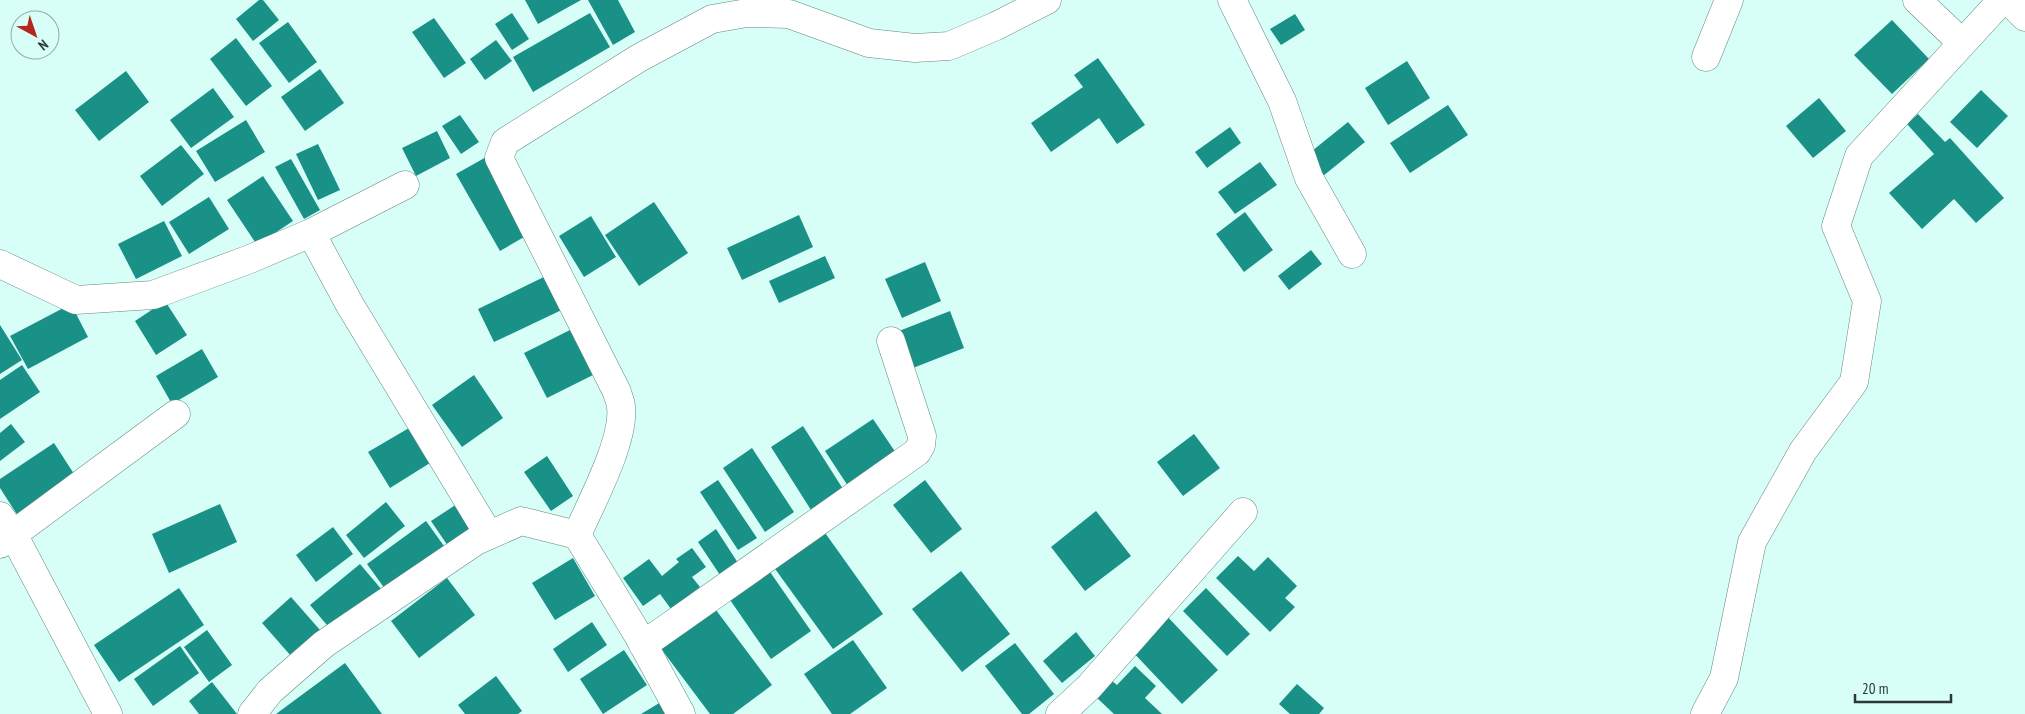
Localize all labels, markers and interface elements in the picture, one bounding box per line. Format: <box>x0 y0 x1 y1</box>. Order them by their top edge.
north arrow <box>10 10 60 60</box>
text: N <box>35 36 52 54</box>
scale bar <box>1855 672 1951 704</box>
text: 20 m <box>1862 679 1888 698</box>

